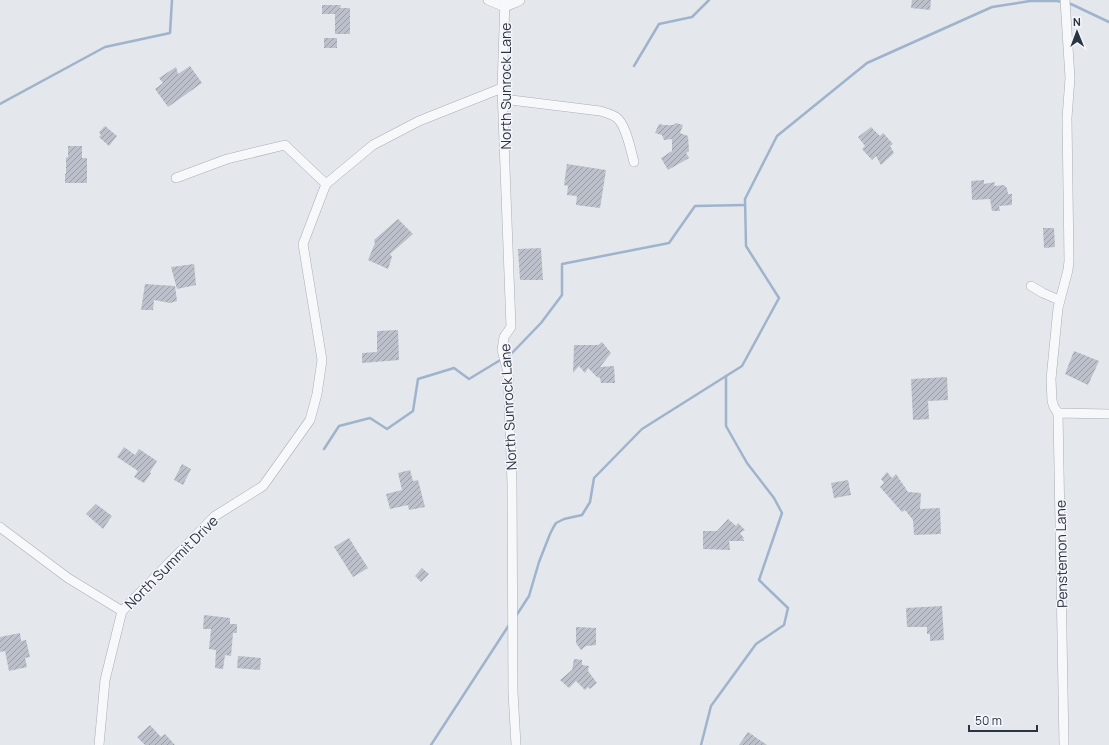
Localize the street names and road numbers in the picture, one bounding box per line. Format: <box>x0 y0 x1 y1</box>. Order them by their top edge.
street label: North Sunrock Lane <box>496 23 515 149</box>
street label: North Sunrock Lane <box>495 343 521 471</box>
street label: Penstemon Lane <box>1051 500 1071 608</box>
street label: North Summit Drive <box>120 511 222 613</box>

